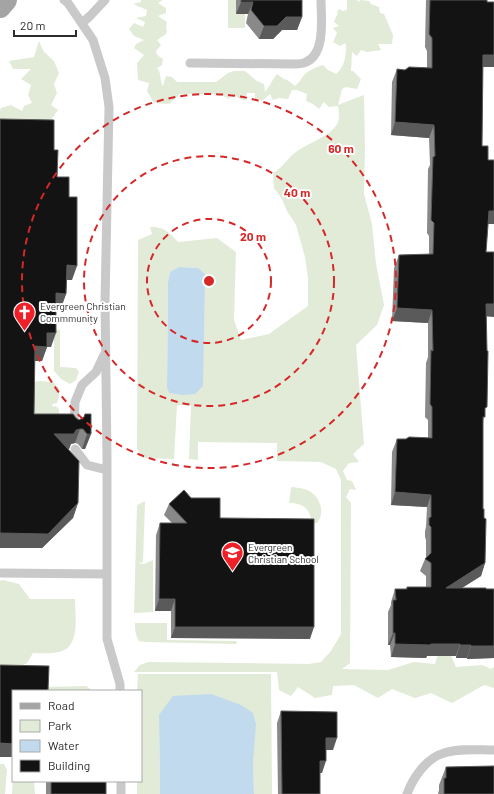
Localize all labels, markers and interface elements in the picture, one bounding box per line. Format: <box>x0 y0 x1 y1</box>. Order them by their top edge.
scale bar <box>14 12 76 38</box>
text: 20 m <box>20 18 46 32</box>
text: 60 m <box>328 141 354 155</box>
text: 40 m <box>284 185 310 199</box>
text: 20 m <box>240 229 266 243</box>
centre of rings <box>202 274 216 288</box>
church icon: Evergreen Christian Commmunity <box>12 299 38 332</box>
place label: Evergreen Christian Commmunity <box>40 300 126 324</box>
school or university icon: Evergreen Christian School <box>220 540 246 573</box>
place label: Evergreen Christian School <box>248 541 319 565</box>
legend <box>12 690 142 782</box>
text: Road <box>48 698 75 712</box>
text: Park <box>48 718 72 732</box>
text: Water <box>48 738 80 752</box>
text: Building <box>48 758 90 772</box>

